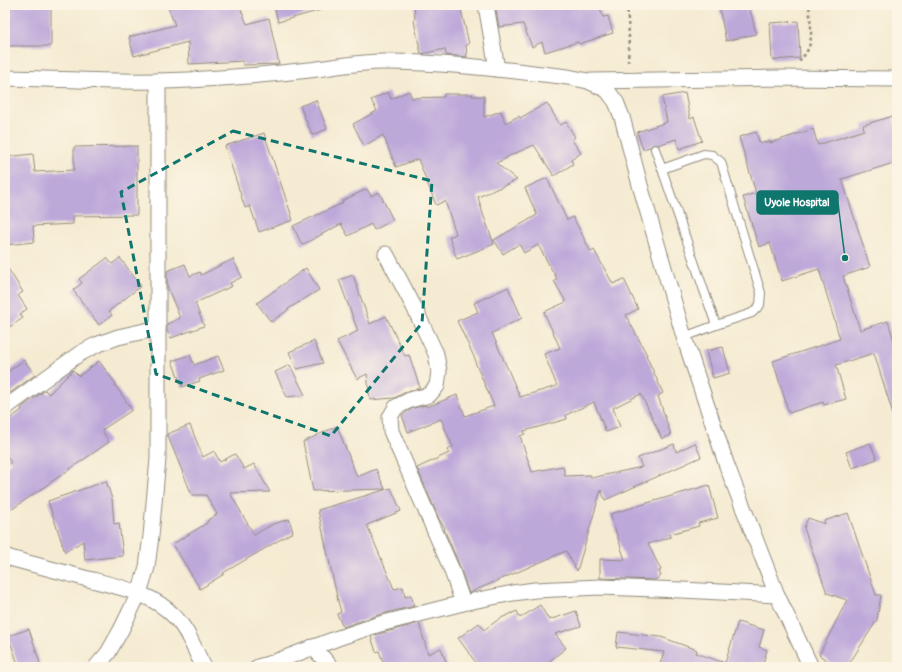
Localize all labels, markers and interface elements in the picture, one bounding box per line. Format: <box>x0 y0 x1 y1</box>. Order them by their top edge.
callout: Uyole Hospital <box>757 191 838 214</box>
text: Uyole Hospital <box>764 196 830 209</box>

